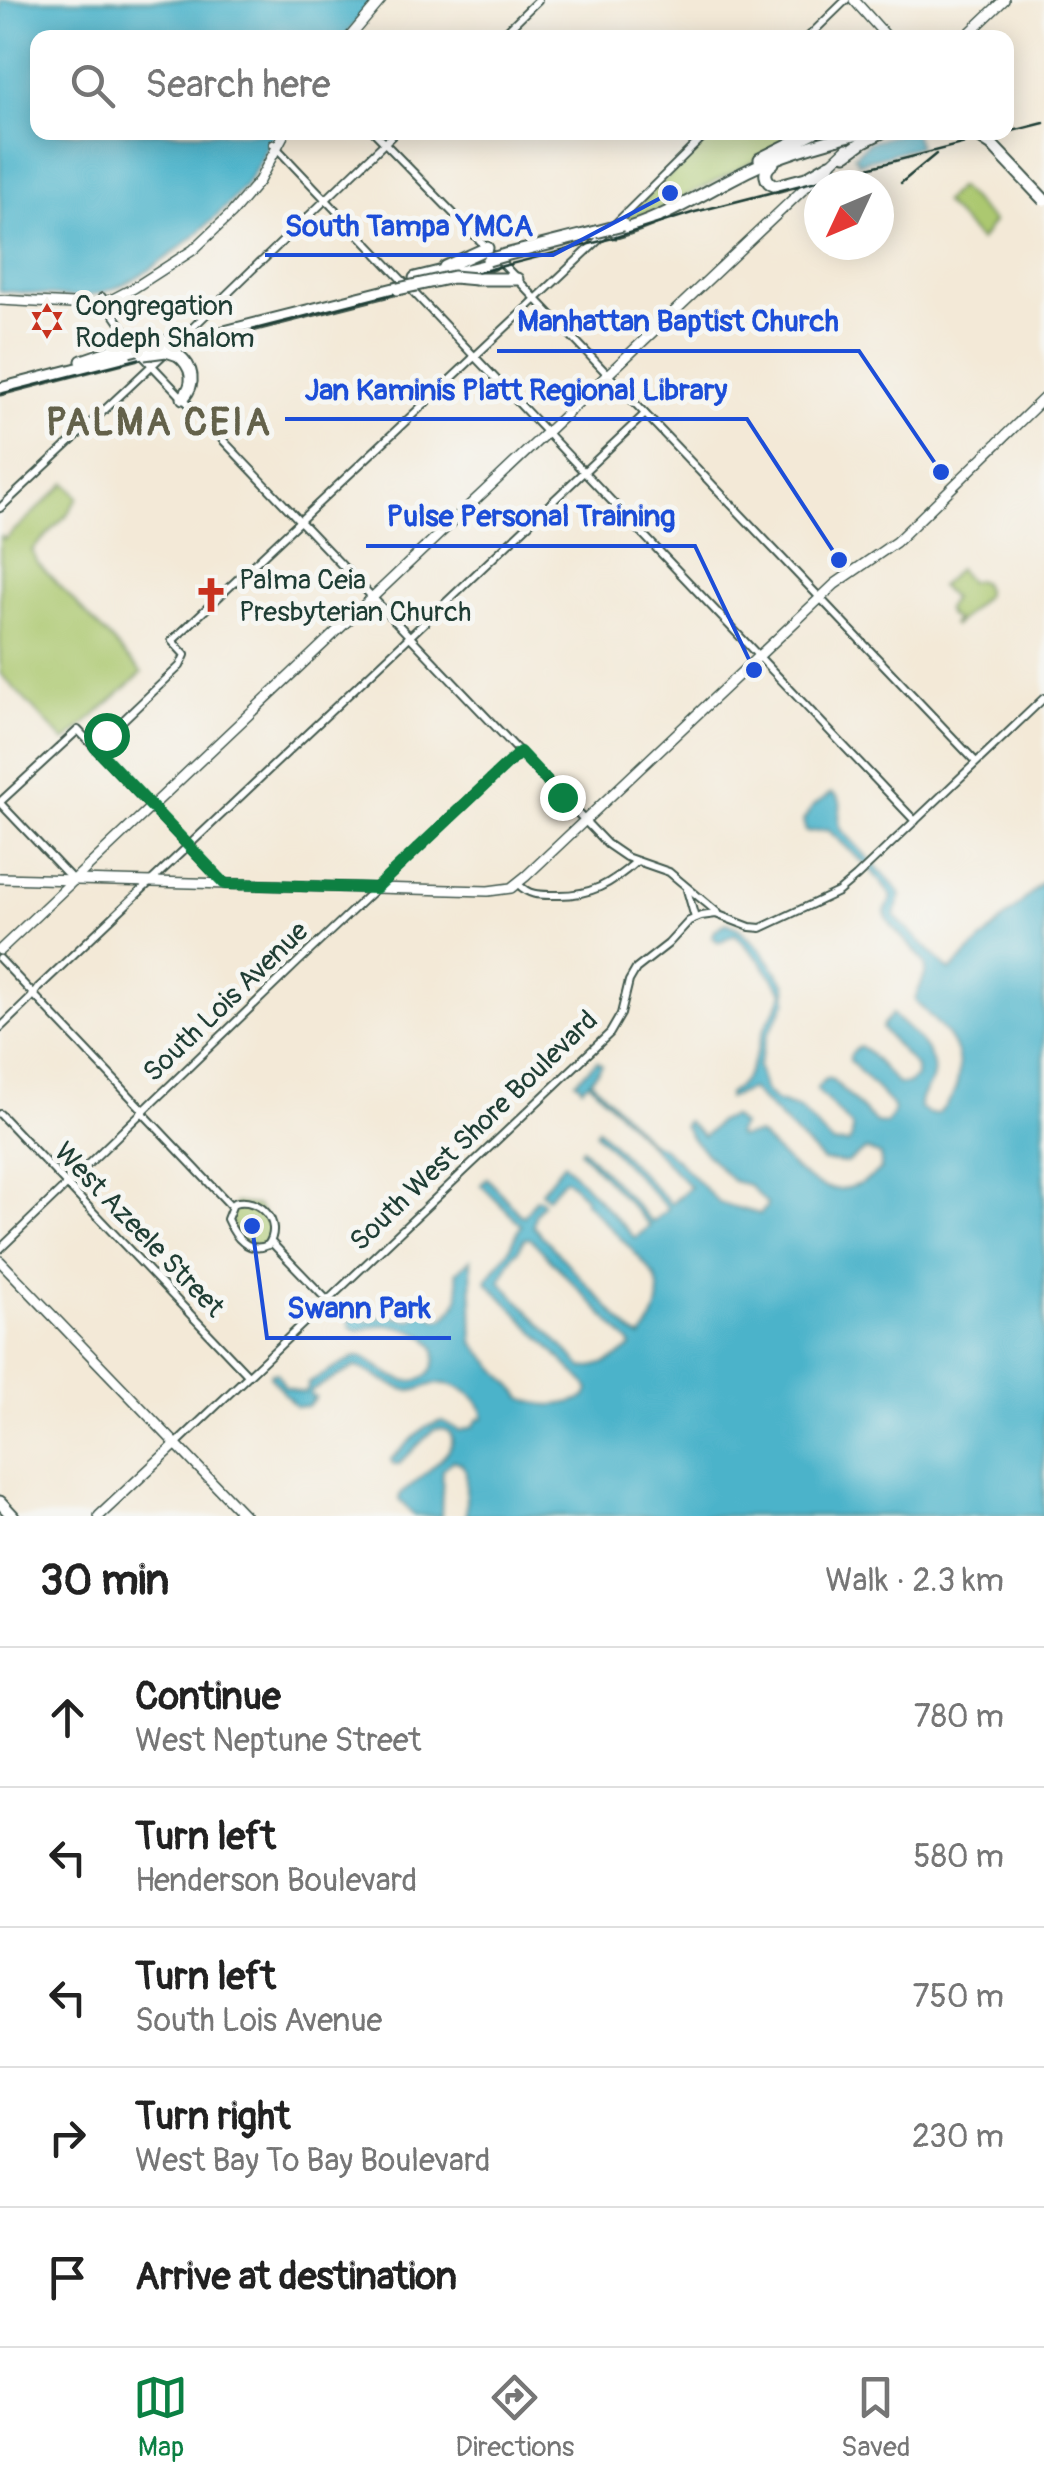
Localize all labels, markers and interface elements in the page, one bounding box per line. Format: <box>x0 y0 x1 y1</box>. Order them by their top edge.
search box <box>30 30 1014 140</box>
icon: search <box>65 58 120 113</box>
text: Search here <box>145 61 331 109</box>
north arrow <box>804 170 894 260</box>
callout: South Tampa YMCA <box>265 195 553 255</box>
text: South Tampa YMCA <box>285 208 534 245</box>
place label: Congregation Rodeph Shalom <box>75 289 255 356</box>
callout: Manhattan Baptist Church <box>497 291 859 351</box>
synagogue icon: Congregation Rodeph Shalom <box>28 302 66 340</box>
text: Manhattan Baptist Church <box>517 303 839 340</box>
callout: Jan Kaminis Platt Regional Library <box>285 359 747 419</box>
text: Jan Kaminis Platt Regional Library <box>305 372 727 409</box>
district label: PALMA CEIA <box>46 399 272 447</box>
callout: Pulse Personal Training <box>366 486 695 546</box>
text: Pulse Personal Training <box>387 498 675 535</box>
place label: Palma Ceia Presbyterian Church <box>239 563 471 630</box>
church icon: Palma Ceia Presbyterian Church <box>192 576 230 614</box>
route start <box>84 713 130 759</box>
route end <box>540 775 586 821</box>
street label: South Lois Avenue <box>136 914 316 1090</box>
street label: South West Shore Boulevard <box>343 1003 605 1259</box>
street label: West Azeele Street <box>46 1135 232 1325</box>
callout: Swann Park <box>267 1278 451 1338</box>
text: Swann Park <box>287 1290 431 1327</box>
text: 30 min <box>40 1555 169 1607</box>
text: Walk · 2.3 km <box>825 1561 1004 1601</box>
text: Continue <box>135 1673 281 1721</box>
icon: ahead <box>40 1690 95 1745</box>
text: 780 m <box>914 1697 1004 1737</box>
text: West Neptune Street <box>135 1721 421 1761</box>
text: Turn left <box>135 1813 276 1861</box>
icon: left <box>40 1830 95 1885</box>
text: 580 m <box>913 1837 1004 1877</box>
text: Henderson Boulevard <box>135 1861 417 1901</box>
text: Turn left <box>135 1953 276 2001</box>
icon: left <box>40 1970 95 2025</box>
text: 750 m <box>913 1977 1004 2017</box>
text: South Lois Avenue <box>135 2001 382 2041</box>
text: Turn right <box>135 2093 290 2141</box>
icon: right <box>40 2110 95 2165</box>
text: 230 m <box>912 2117 1004 2157</box>
text: West Bay To Bay Boulevard <box>135 2141 490 2181</box>
icon: arrive <box>40 2250 95 2305</box>
text: Arrive at destination <box>135 2253 457 2301</box>
tab: Map <box>133 2370 188 2465</box>
tab: Directions <box>455 2370 574 2465</box>
tab: Saved <box>841 2370 911 2465</box>

